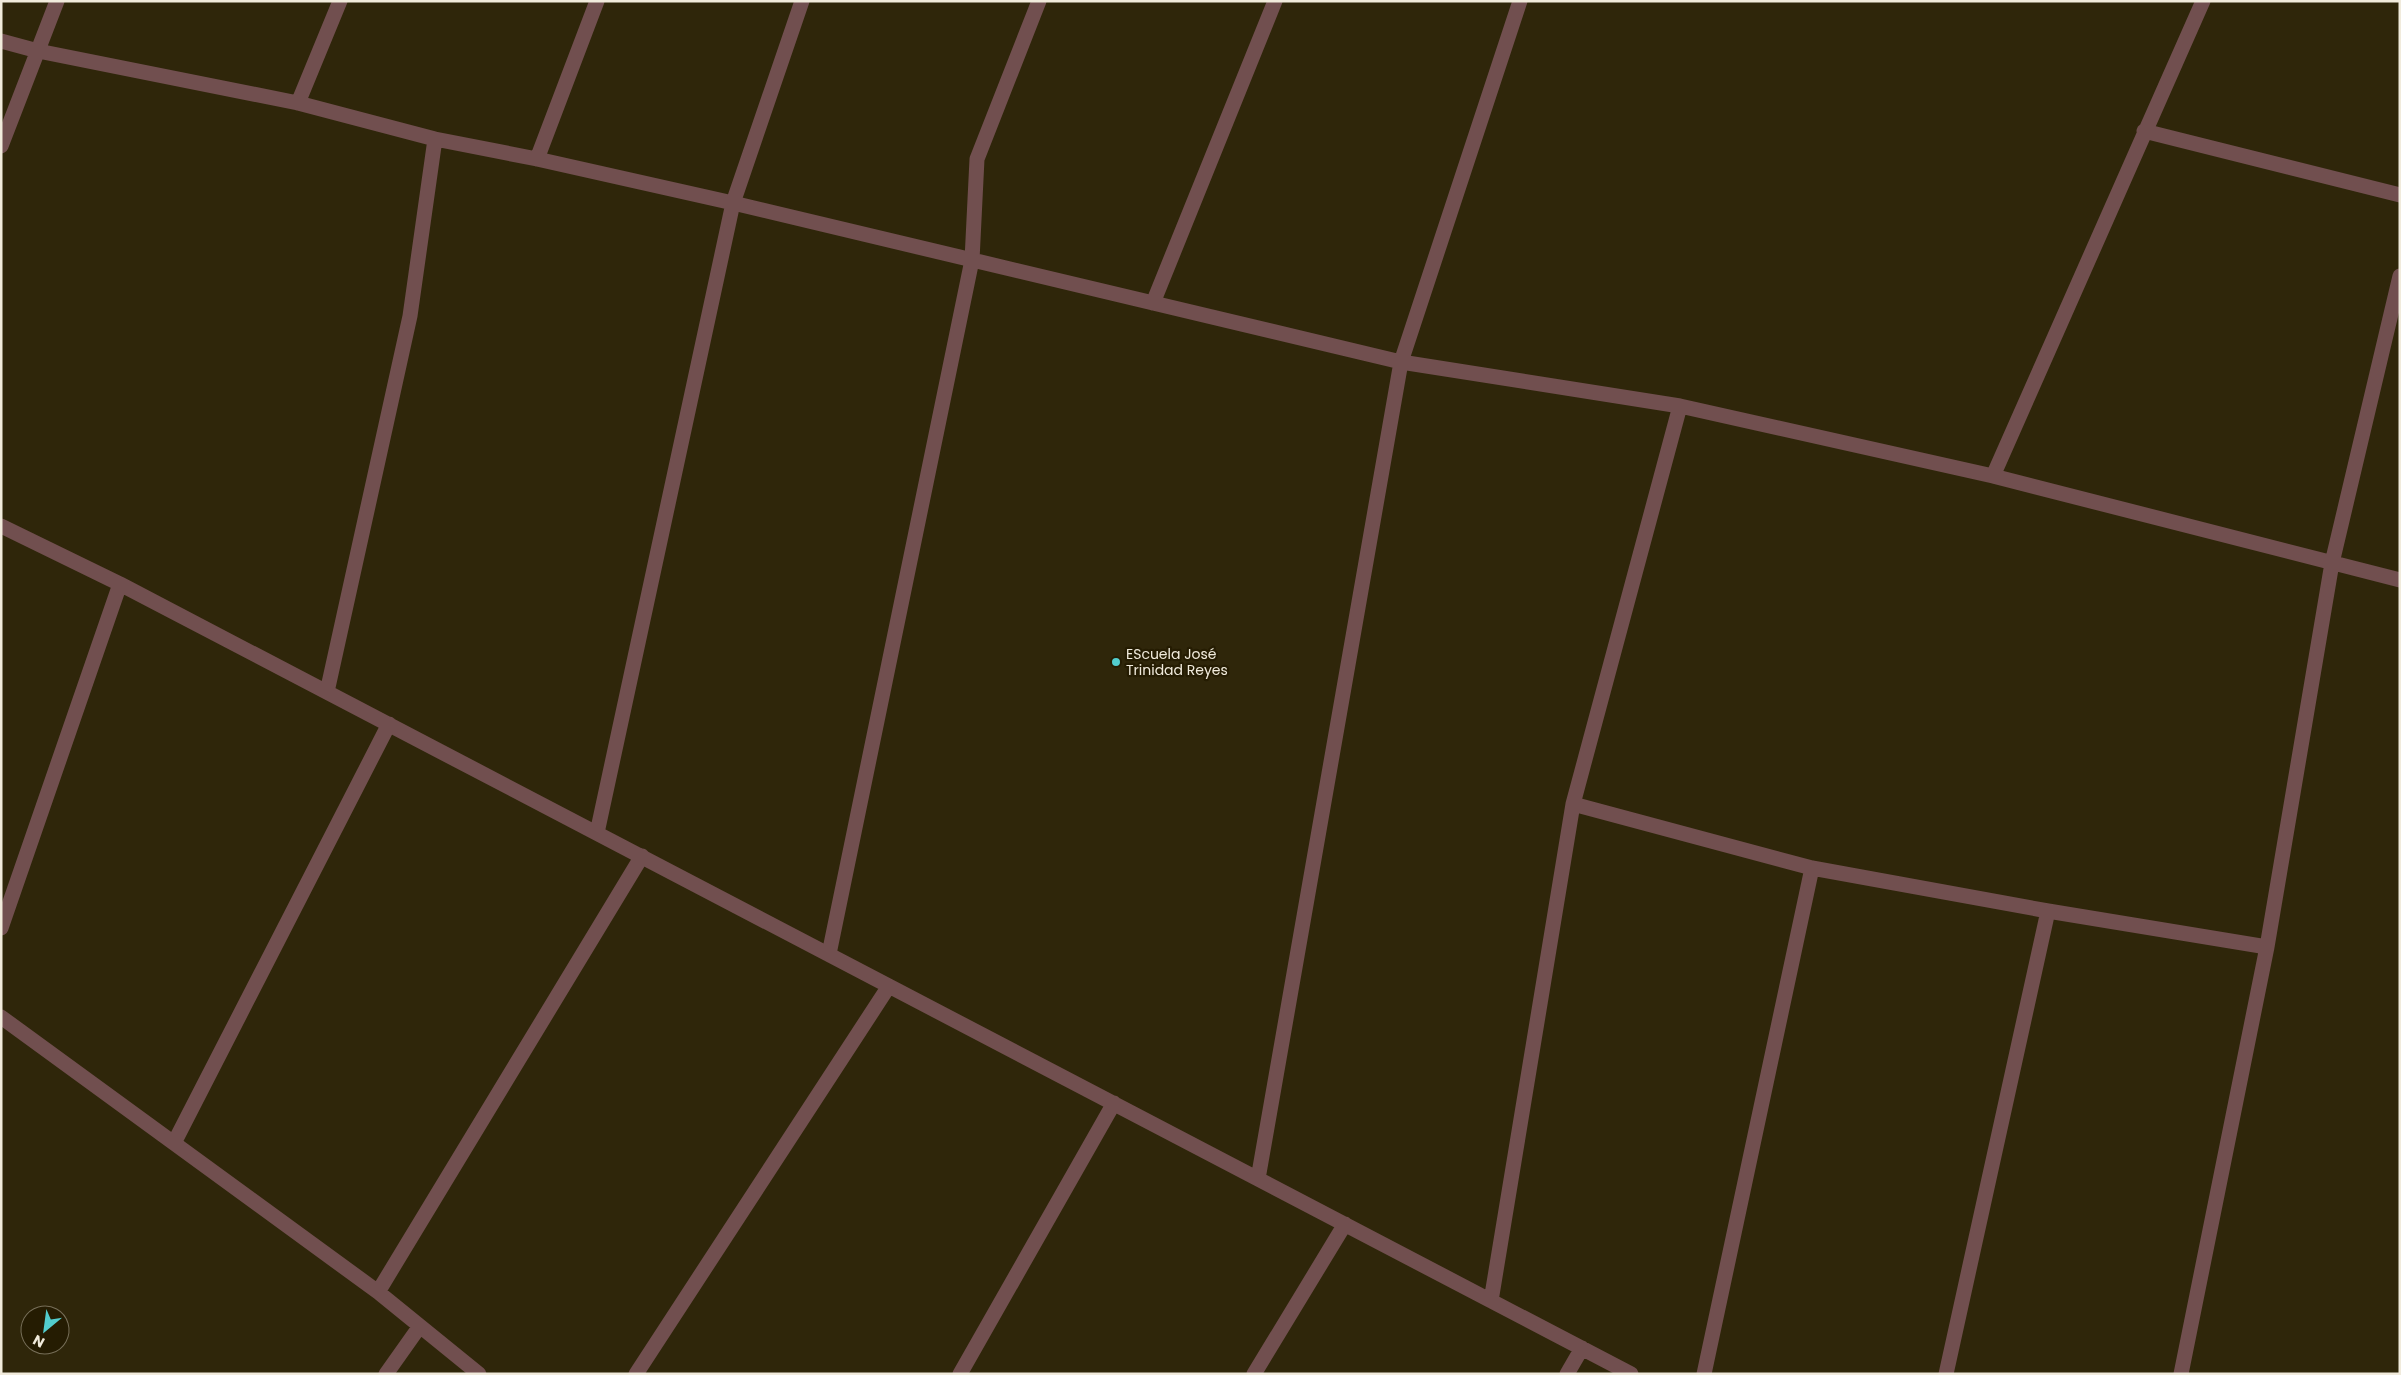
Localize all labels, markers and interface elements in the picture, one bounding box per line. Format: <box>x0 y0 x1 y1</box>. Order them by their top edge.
place label: EScuela José Trinidad Reyes <box>1126 644 1228 680</box>
marker: EScuela José Trinidad Reyes <box>1110 656 1122 668</box>
north arrow <box>20 1305 70 1355</box>
text: N <box>29 1330 48 1353</box>

